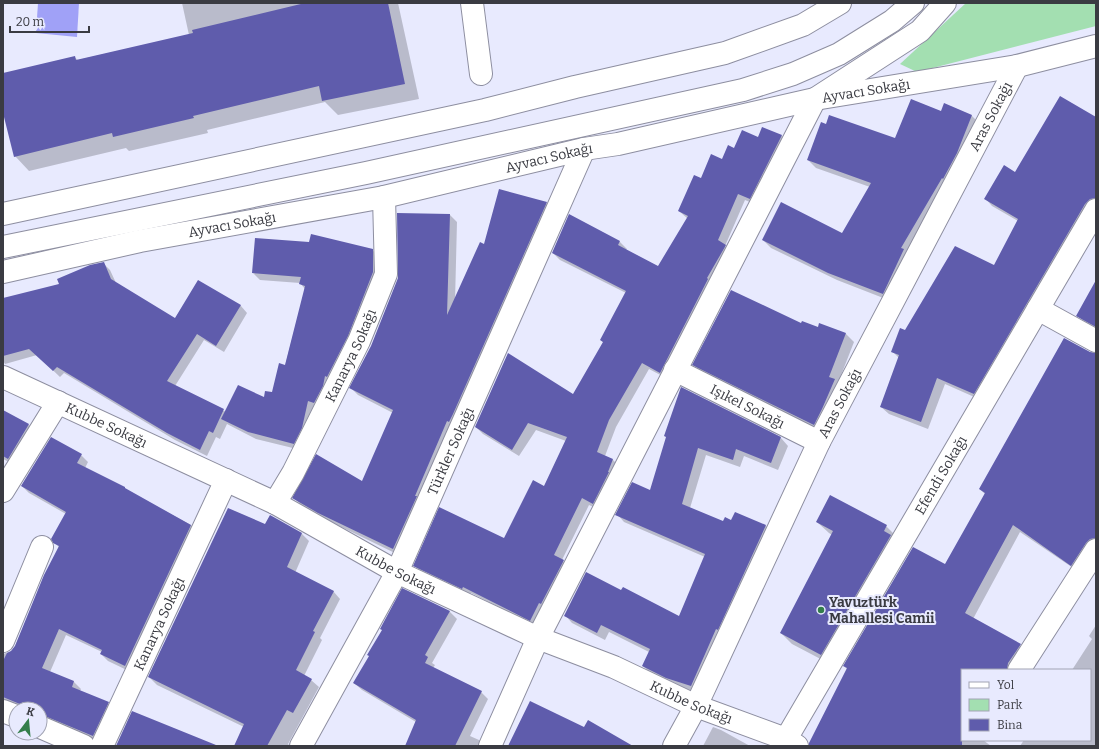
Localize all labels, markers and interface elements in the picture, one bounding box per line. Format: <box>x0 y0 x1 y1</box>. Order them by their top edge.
scale bar <box>10 8 89 34</box>
text: 20 m <box>16 15 45 29</box>
street label: Ayvacı Sokağı <box>821 75 911 106</box>
street label: Aras Sokağı <box>965 79 1016 154</box>
street label: Ayvacı Sokağı <box>504 139 594 176</box>
street label: Ayvacı Sokağı <box>187 208 277 241</box>
street label: Kanarya Sokağı <box>321 306 380 405</box>
street label: Aras Sokağı <box>814 365 865 441</box>
street label: Işıkel Sokağı <box>707 380 788 432</box>
street label: Kubbe Sokağı <box>63 399 150 451</box>
street label: Türkler Sokağı <box>424 404 477 498</box>
street label: Efendi Sokağı <box>911 433 970 517</box>
street label: Kubbe Sokağı <box>353 542 439 598</box>
street label: Kanarya Sokağı <box>130 574 188 673</box>
place label: Yavuztürk Mahallesi Camii <box>829 594 935 627</box>
marker: Yavuztürk Mahallesi Camii <box>816 605 826 615</box>
legend <box>961 669 1091 741</box>
street label: Kubbe Sokağı <box>647 677 735 727</box>
text: Yol <box>997 678 1015 692</box>
text: Park <box>997 698 1023 712</box>
north arrow <box>8 701 48 741</box>
text: K <box>25 705 36 719</box>
text: Bina <box>997 718 1023 732</box>

